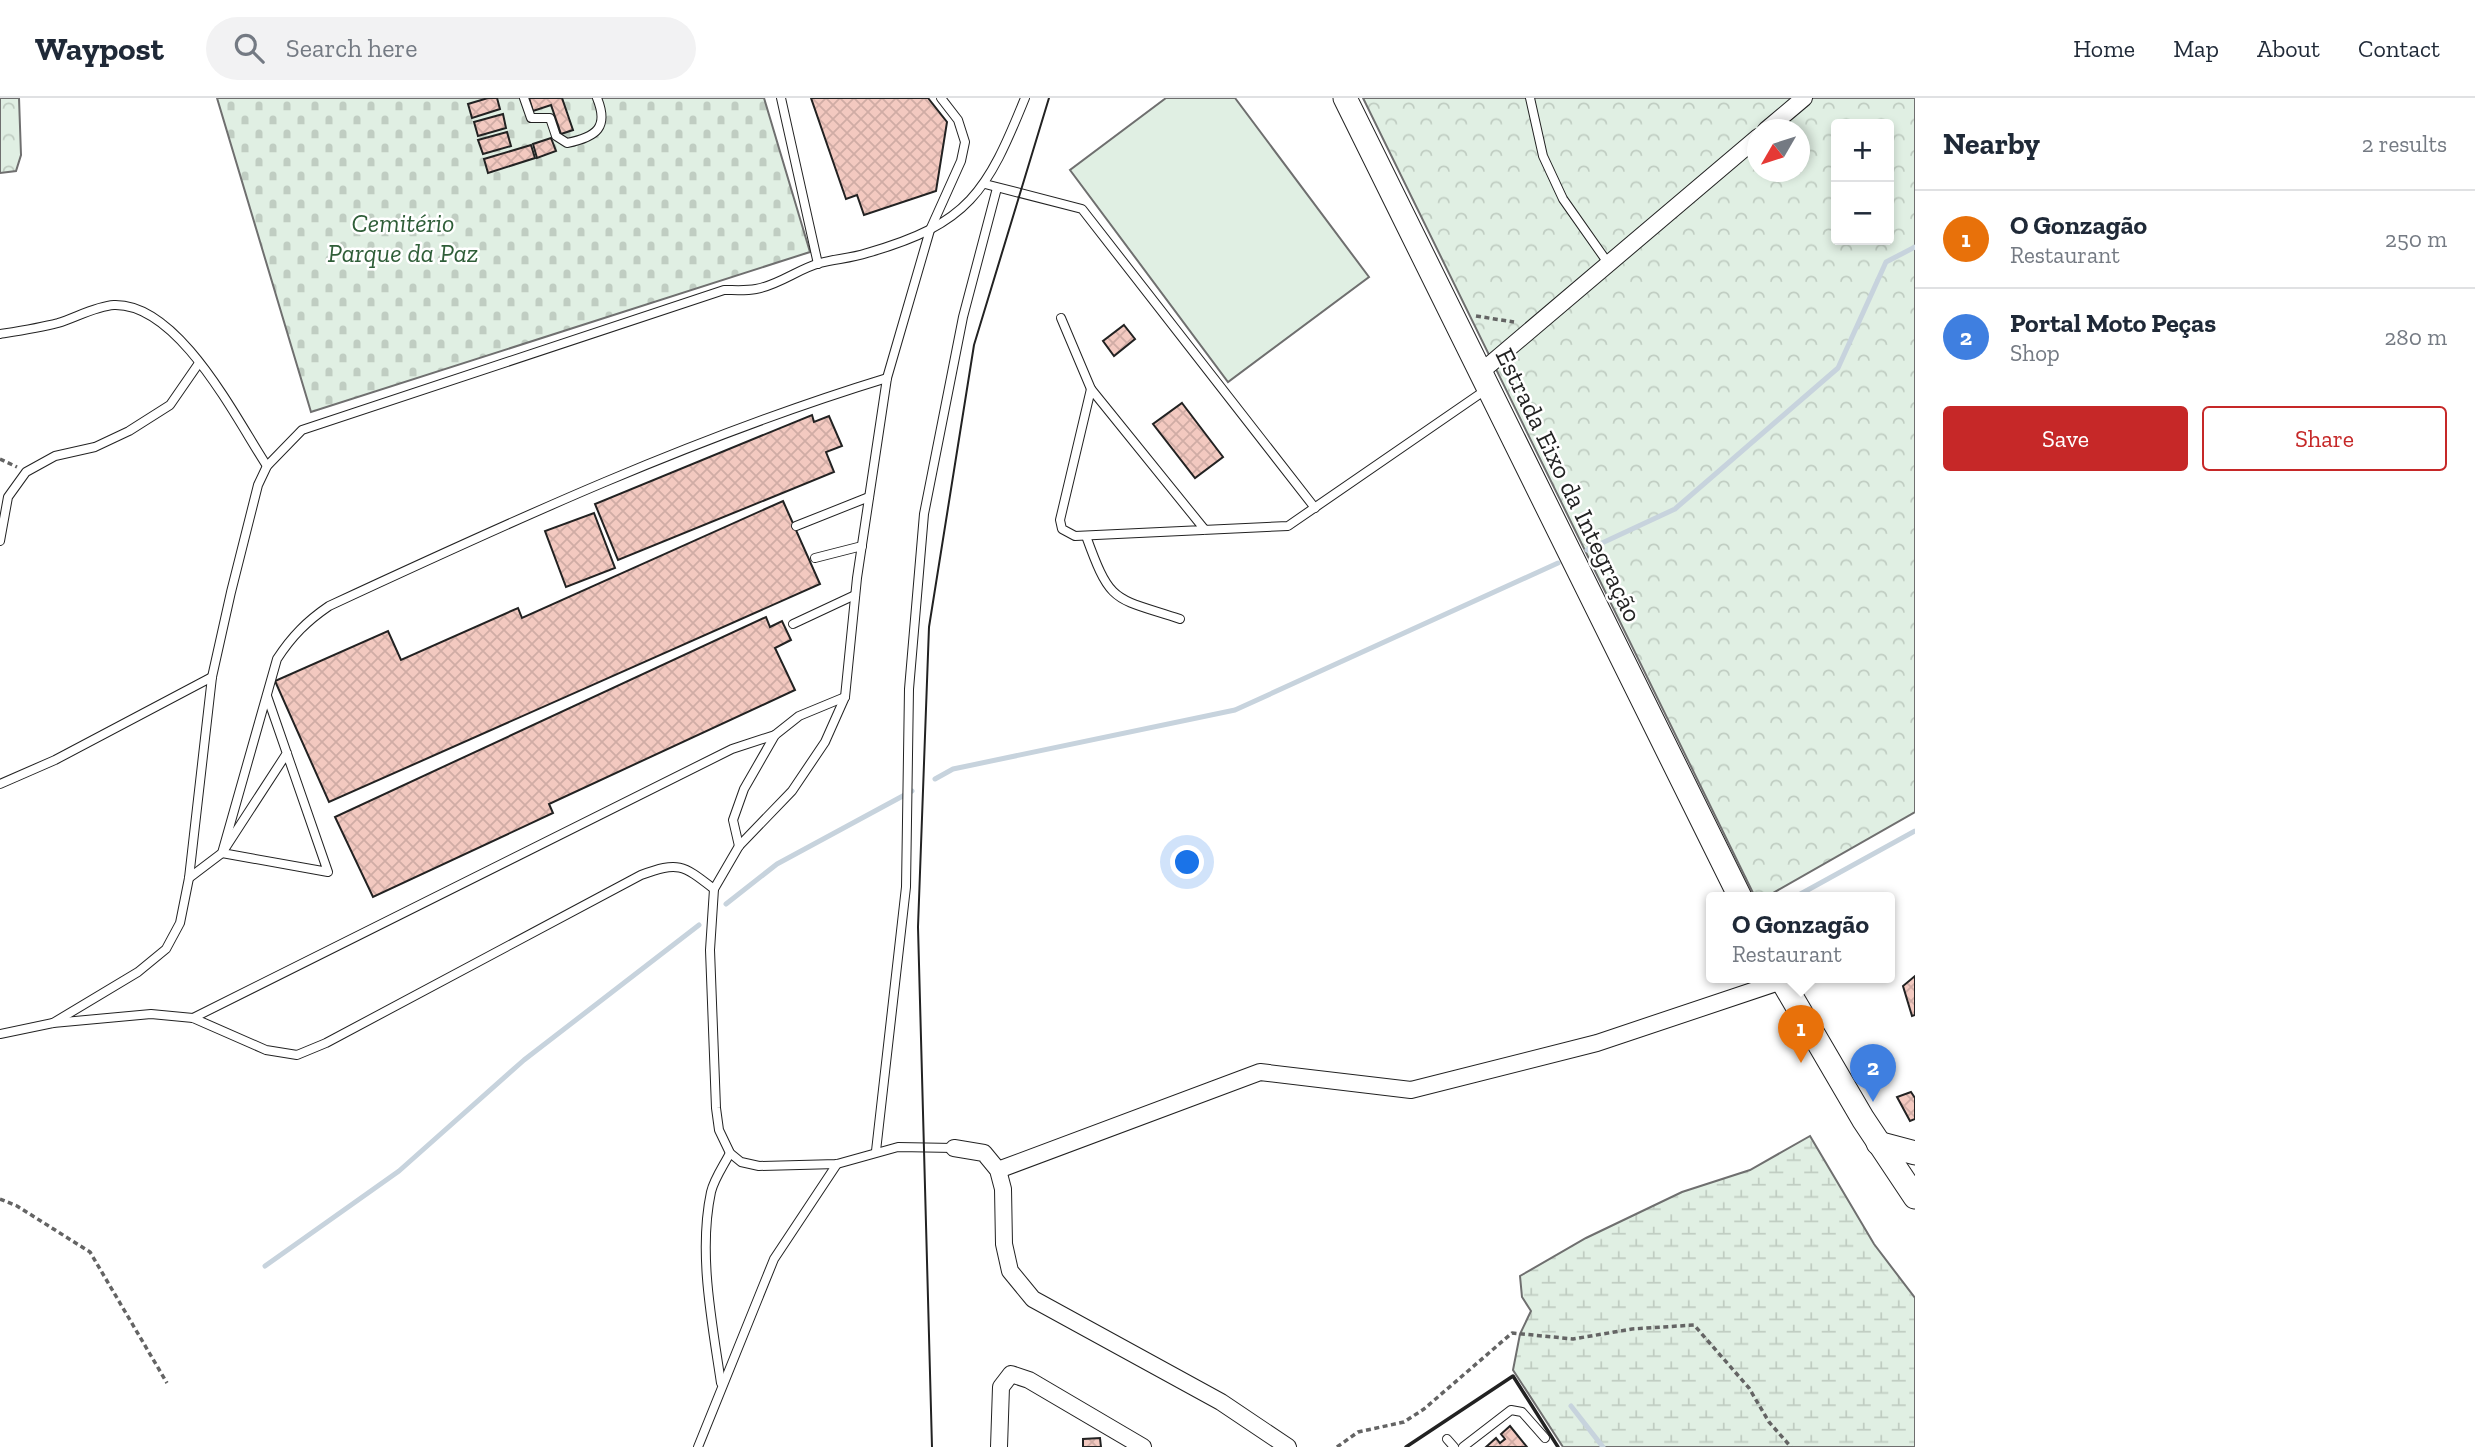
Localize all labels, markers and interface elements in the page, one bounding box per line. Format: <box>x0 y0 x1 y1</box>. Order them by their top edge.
search box <box>206 17 696 80</box>
text: Waypost <box>35 29 164 68</box>
icon: search <box>230 29 268 67</box>
text: Search here <box>286 32 418 64</box>
text: Home <box>2073 34 2135 63</box>
text: Map <box>2173 34 2219 63</box>
text: About <box>2257 34 2320 63</box>
text: Contact <box>2358 34 2440 63</box>
north arrow <box>1747 119 1810 182</box>
map controls <box>1831 119 1894 245</box>
button: + <box>1831 119 1894 182</box>
text: Nearby <box>1943 126 2040 162</box>
text: 2 results <box>2362 130 2447 158</box>
button: − <box>1831 182 1894 245</box>
park label: Cemitério Parque da Paz <box>328 207 478 269</box>
text: O Gonzagão <box>2010 209 2147 241</box>
text: 1 <box>1961 225 1971 253</box>
text: 250 m <box>2385 225 2447 253</box>
text: Restaurant <box>2010 241 2120 269</box>
text: Portal Moto Peças <box>2010 307 2216 339</box>
text: 2 <box>1960 323 1972 351</box>
text: 280 m <box>2384 323 2447 351</box>
text: Shop <box>2010 339 2060 367</box>
street label: Estrada Eixo da Integração <box>1489 343 1649 627</box>
button: Save <box>1943 406 2188 471</box>
button: Share <box>2202 406 2447 471</box>
your location <box>1170 845 1204 879</box>
popup <box>1706 892 1895 983</box>
text: O Gonzagão <box>1732 908 1869 940</box>
text: Restaurant <box>1732 940 1842 968</box>
pin: 1 <box>1778 1005 1824 1063</box>
pin: 2 <box>1850 1044 1896 1102</box>

